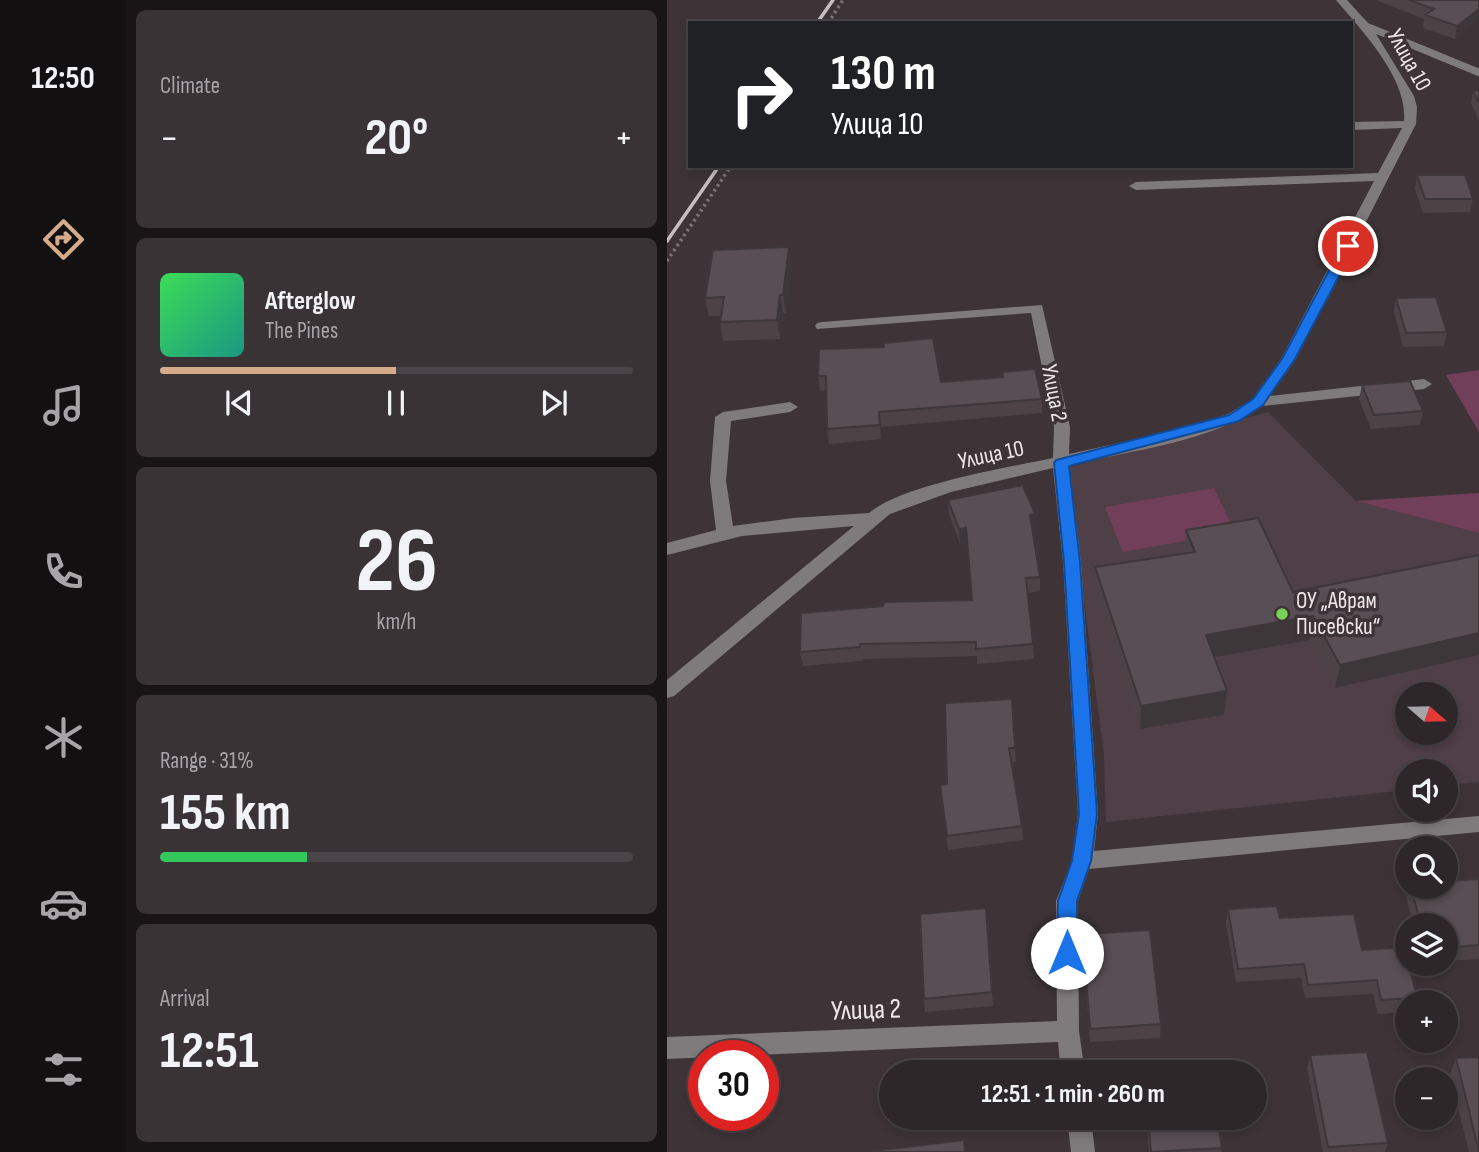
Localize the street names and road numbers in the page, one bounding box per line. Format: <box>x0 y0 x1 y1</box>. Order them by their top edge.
street label: Улица 10 <box>1381 24 1437 96</box>
street label: Улица 2 <box>1035 362 1073 424</box>
street label: Улица 10 <box>956 434 1026 476</box>
street label: Улица 2 <box>830 992 902 1028</box>

